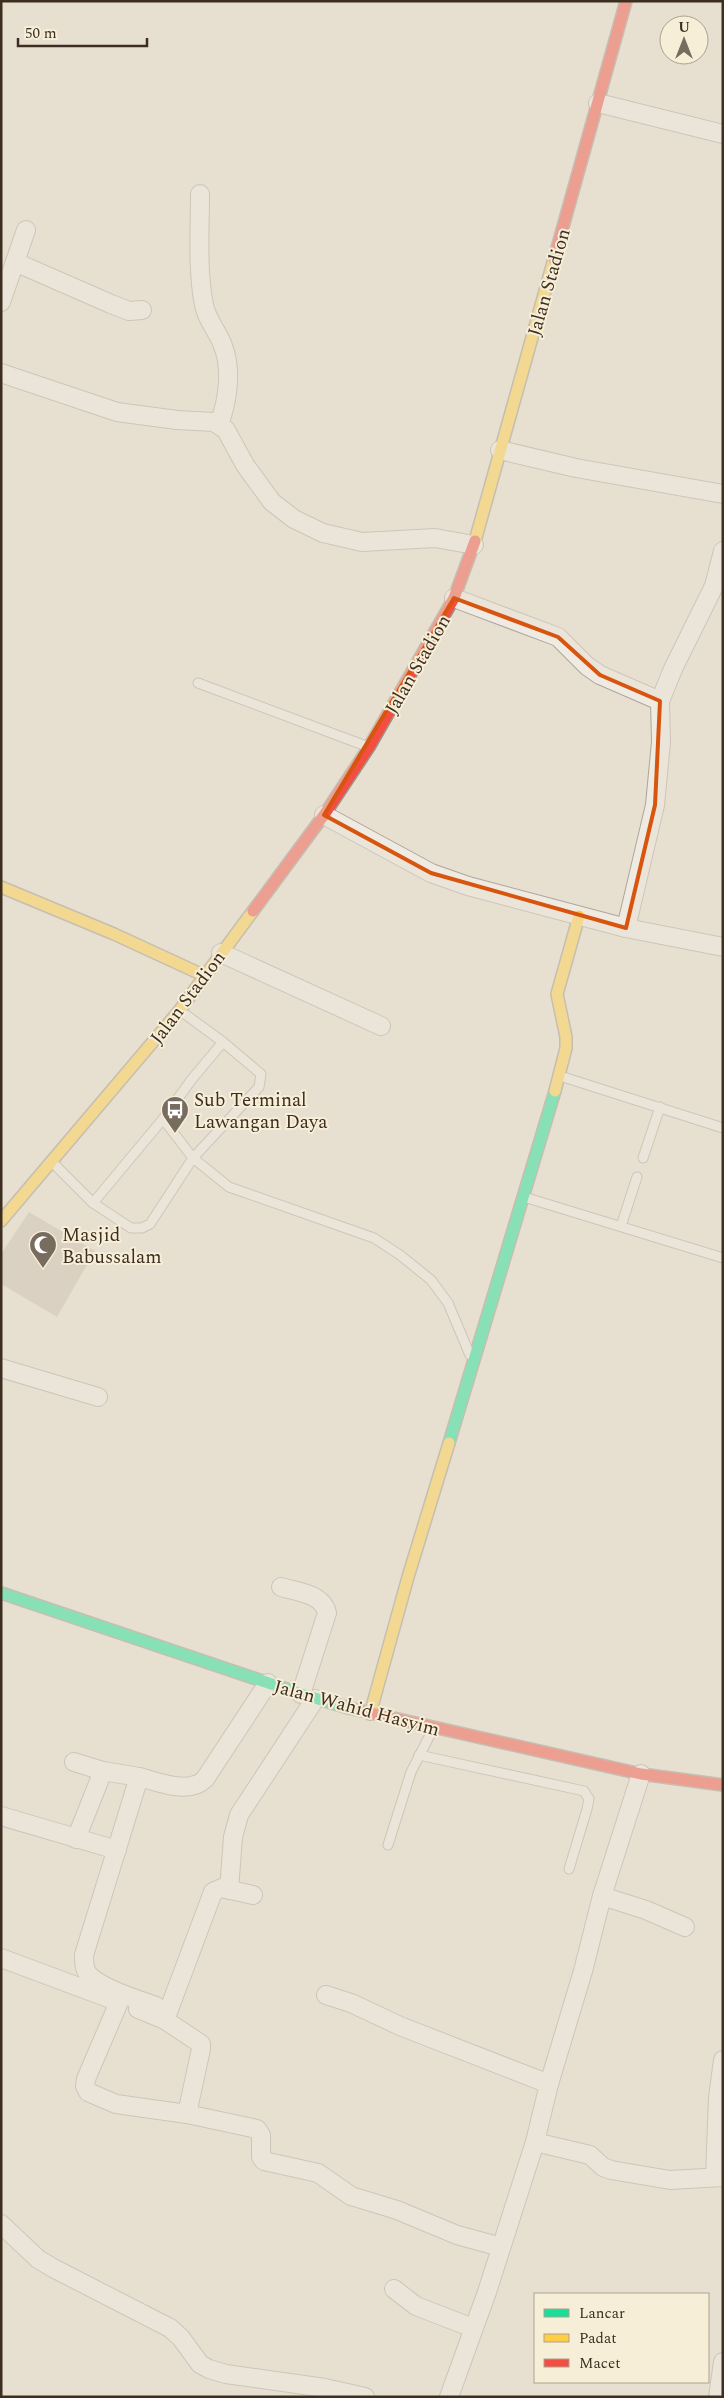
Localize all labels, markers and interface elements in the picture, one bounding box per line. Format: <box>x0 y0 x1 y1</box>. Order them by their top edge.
scale bar <box>18 15 146 47</box>
north arrow <box>659 15 709 65</box>
text: U <box>678 17 690 38</box>
text: 50 m <box>25 22 57 45</box>
street label: Jalan Stadion <box>520 225 579 340</box>
street label: Jalan Stadion <box>378 609 459 720</box>
street label: Jalan Stadion <box>143 945 233 1051</box>
place label: Sub Terminal Lawangan Daya <box>194 1086 328 1137</box>
bus stop icon: Sub Terminal Lawangan Daya <box>160 1095 190 1134</box>
place label: Masjid Babussalam <box>62 1221 162 1272</box>
mosque icon: Masjid Babussalam <box>28 1230 58 1269</box>
street label: Jalan Wahid Hasyim <box>270 1672 443 1745</box>
legend <box>534 2293 709 2383</box>
text: Lancar <box>579 2302 625 2325</box>
text: Padat <box>579 2327 617 2350</box>
text: Macet <box>579 2352 620 2375</box>

